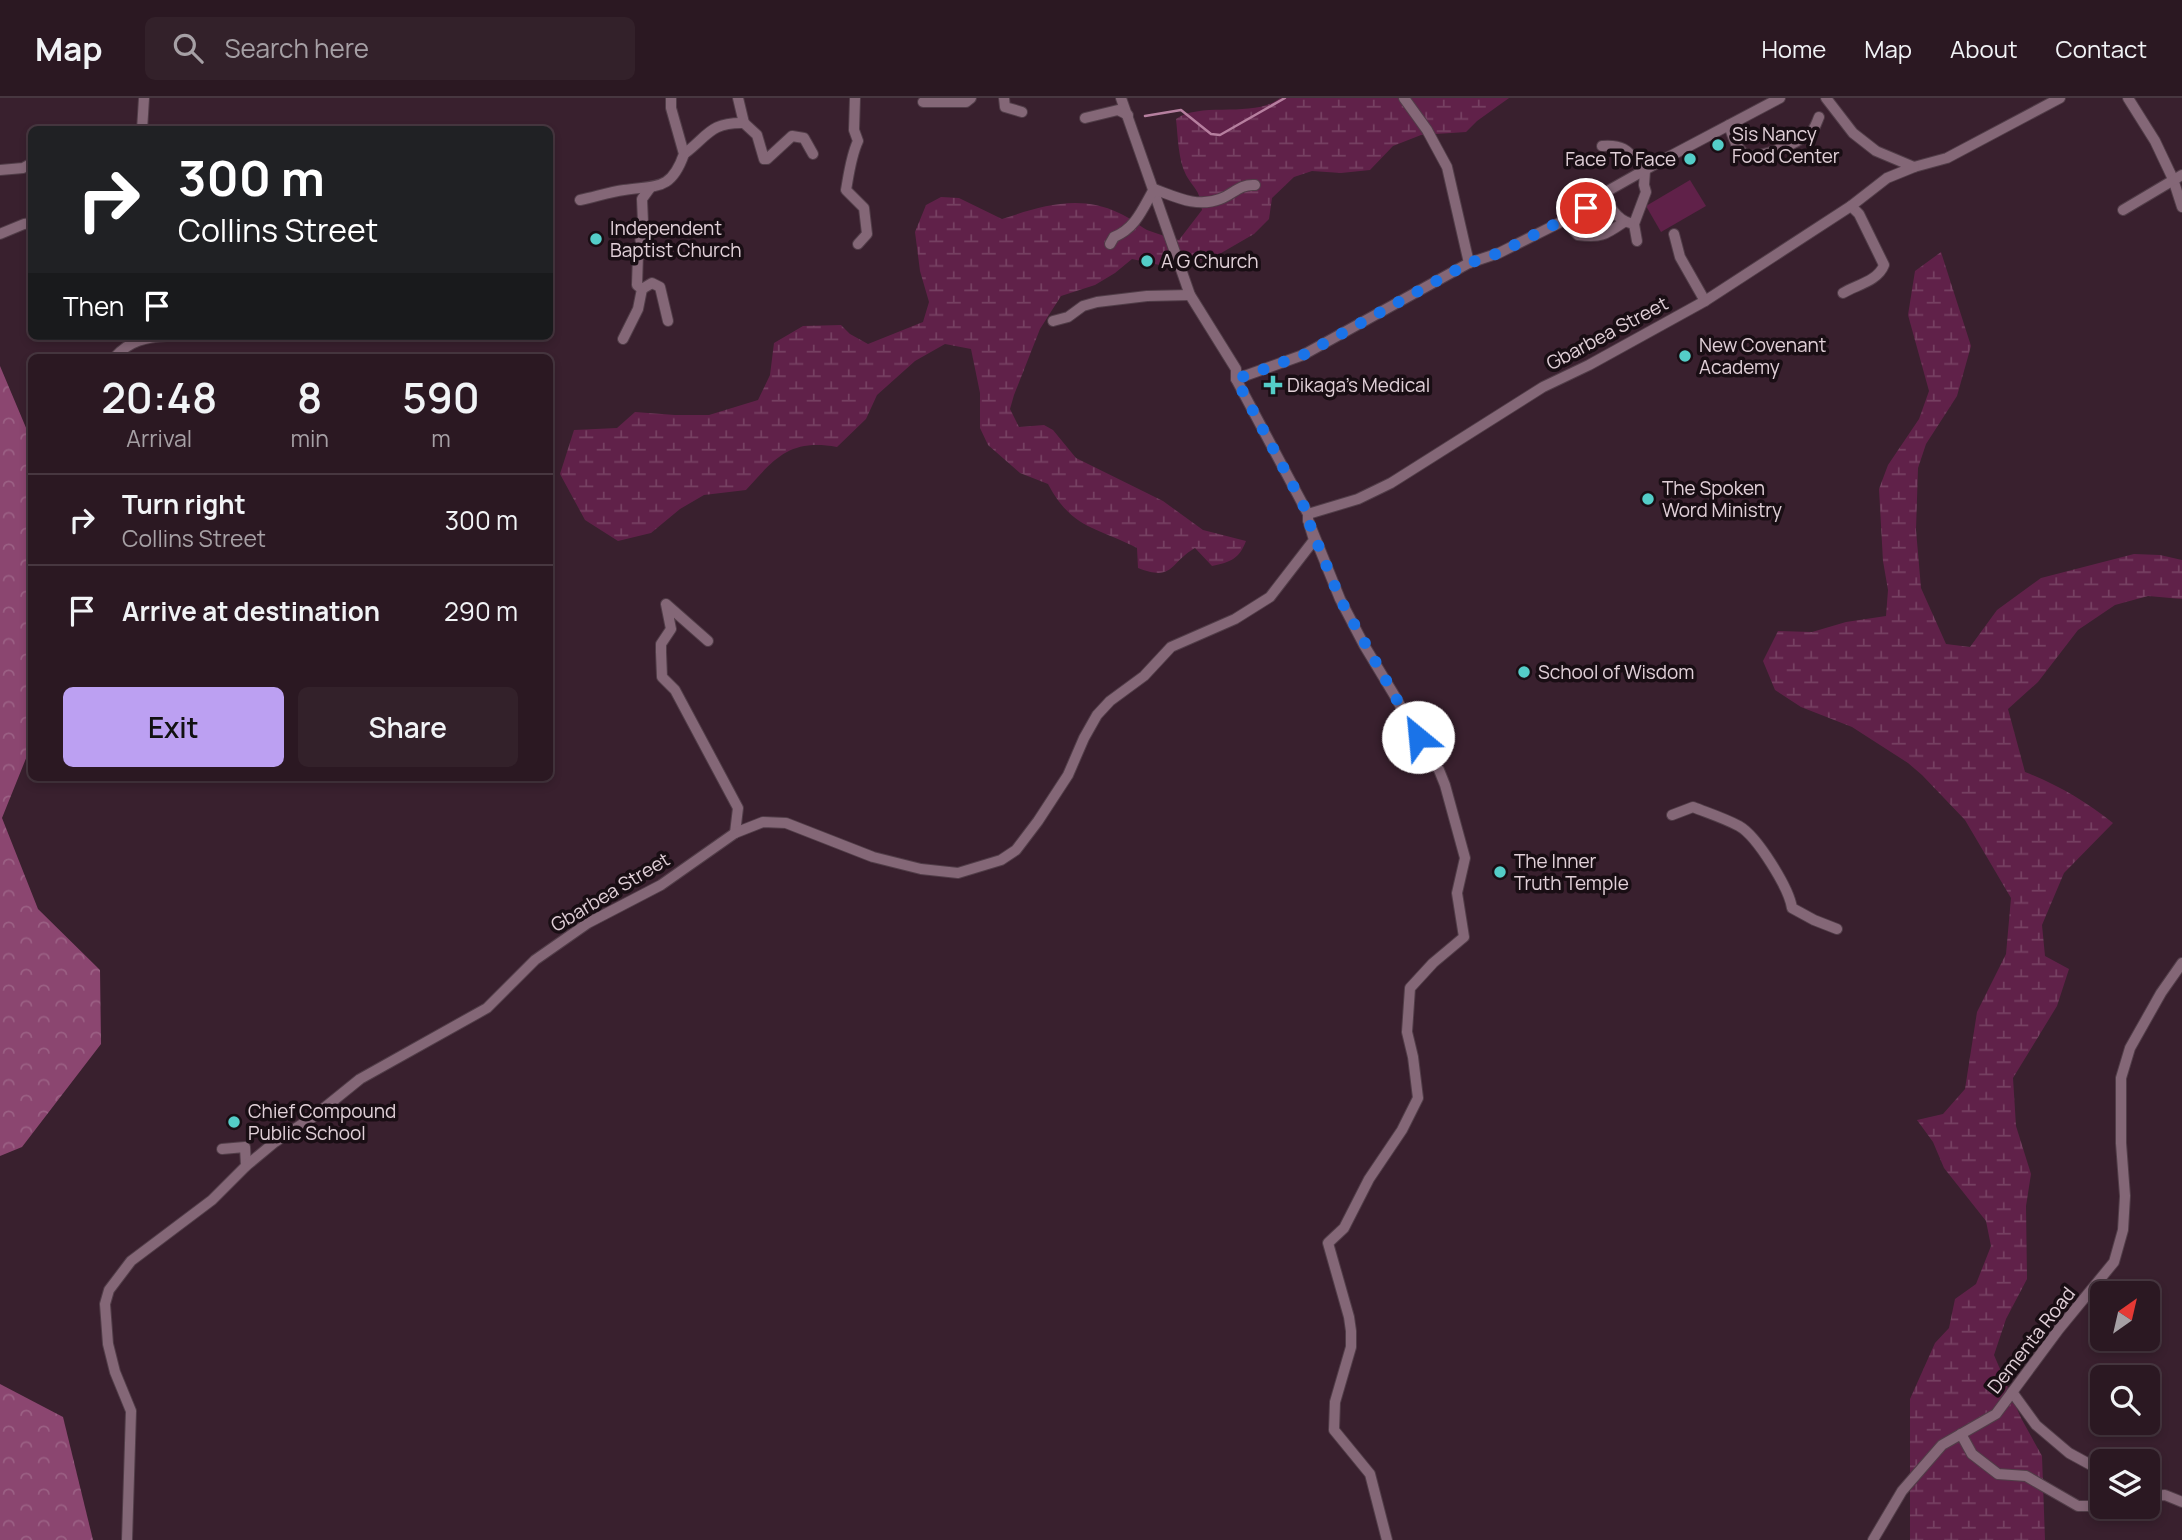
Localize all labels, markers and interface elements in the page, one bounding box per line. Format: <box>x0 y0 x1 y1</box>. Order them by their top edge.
search box <box>145 17 635 80</box>
text: Map <box>35 26 103 71</box>
icon: search <box>169 29 207 67</box>
text: Search here <box>225 30 369 66</box>
text: Home <box>1761 32 1826 65</box>
text: Map <box>1864 32 1912 65</box>
text: About <box>1950 32 2018 65</box>
text: Contact <box>2056 32 2147 65</box>
place label: Sis Nancy Food Center <box>1732 121 1840 169</box>
marker: Sis Nancy Food Center <box>1710 137 1726 153</box>
text: 300 m <box>178 144 325 211</box>
place label: Face To Face <box>1565 146 1676 172</box>
marker: Face To Face <box>1682 151 1698 167</box>
icon: right <box>63 154 154 245</box>
pin <box>1556 178 1616 238</box>
icon: arrive <box>1567 189 1605 227</box>
text: Collins Street <box>178 208 378 252</box>
place label: Independent Baptist Church <box>610 215 742 263</box>
marker: Independent Baptist Church <box>588 231 604 247</box>
place label: A G Church <box>1161 248 1259 274</box>
marker: A G Church <box>1139 253 1155 269</box>
icon: arrive <box>138 287 176 325</box>
text: Then <box>63 288 124 324</box>
street label: Gbarbea Street <box>1542 290 1672 376</box>
place label: New Covenant Academy <box>1699 332 1826 380</box>
marker: New Covenant Academy <box>1677 348 1693 364</box>
text: 20:48 <box>101 368 217 426</box>
text: 8 <box>297 368 322 426</box>
text: 590 <box>402 368 480 426</box>
place label: Dikaga's Medical <box>1287 372 1430 398</box>
marker: Dikaga's Medical <box>1265 377 1281 393</box>
text: Arrival <box>126 422 192 454</box>
text: min <box>290 422 329 454</box>
text: m <box>431 422 451 454</box>
place label: The Spoken Word Ministry <box>1662 475 1782 523</box>
text: Turn right <box>122 486 246 522</box>
marker: The Spoken Word Ministry <box>1640 491 1656 507</box>
icon: right <box>63 501 101 539</box>
text: 300 m <box>445 502 518 538</box>
text: Collins Street <box>122 522 266 554</box>
icon: arrive <box>63 592 101 630</box>
text: Arrive at destination <box>122 593 380 629</box>
text: 290 m <box>444 593 518 629</box>
place label: School of Wisdom <box>1538 659 1694 685</box>
marker: School of Wisdom <box>1516 664 1532 680</box>
button: Exit <box>63 687 284 767</box>
button: Share <box>298 687 518 767</box>
position arrow <box>1381 700 1455 774</box>
street label: Gbarbea Street <box>546 846 674 938</box>
place label: The Inner Truth Temple <box>1514 848 1629 896</box>
marker: The Inner Truth Temple <box>1492 864 1508 880</box>
place label: Chief Compound Public School <box>248 1098 396 1146</box>
marker: Chief Compound Public School <box>226 1114 242 1130</box>
street label: Dementa Road <box>1981 1281 2081 1399</box>
north arrow <box>2090 1281 2160 1351</box>
map controls <box>2090 1281 2160 1519</box>
button: search <box>2090 1365 2160 1435</box>
button: layers <box>2090 1449 2160 1519</box>

